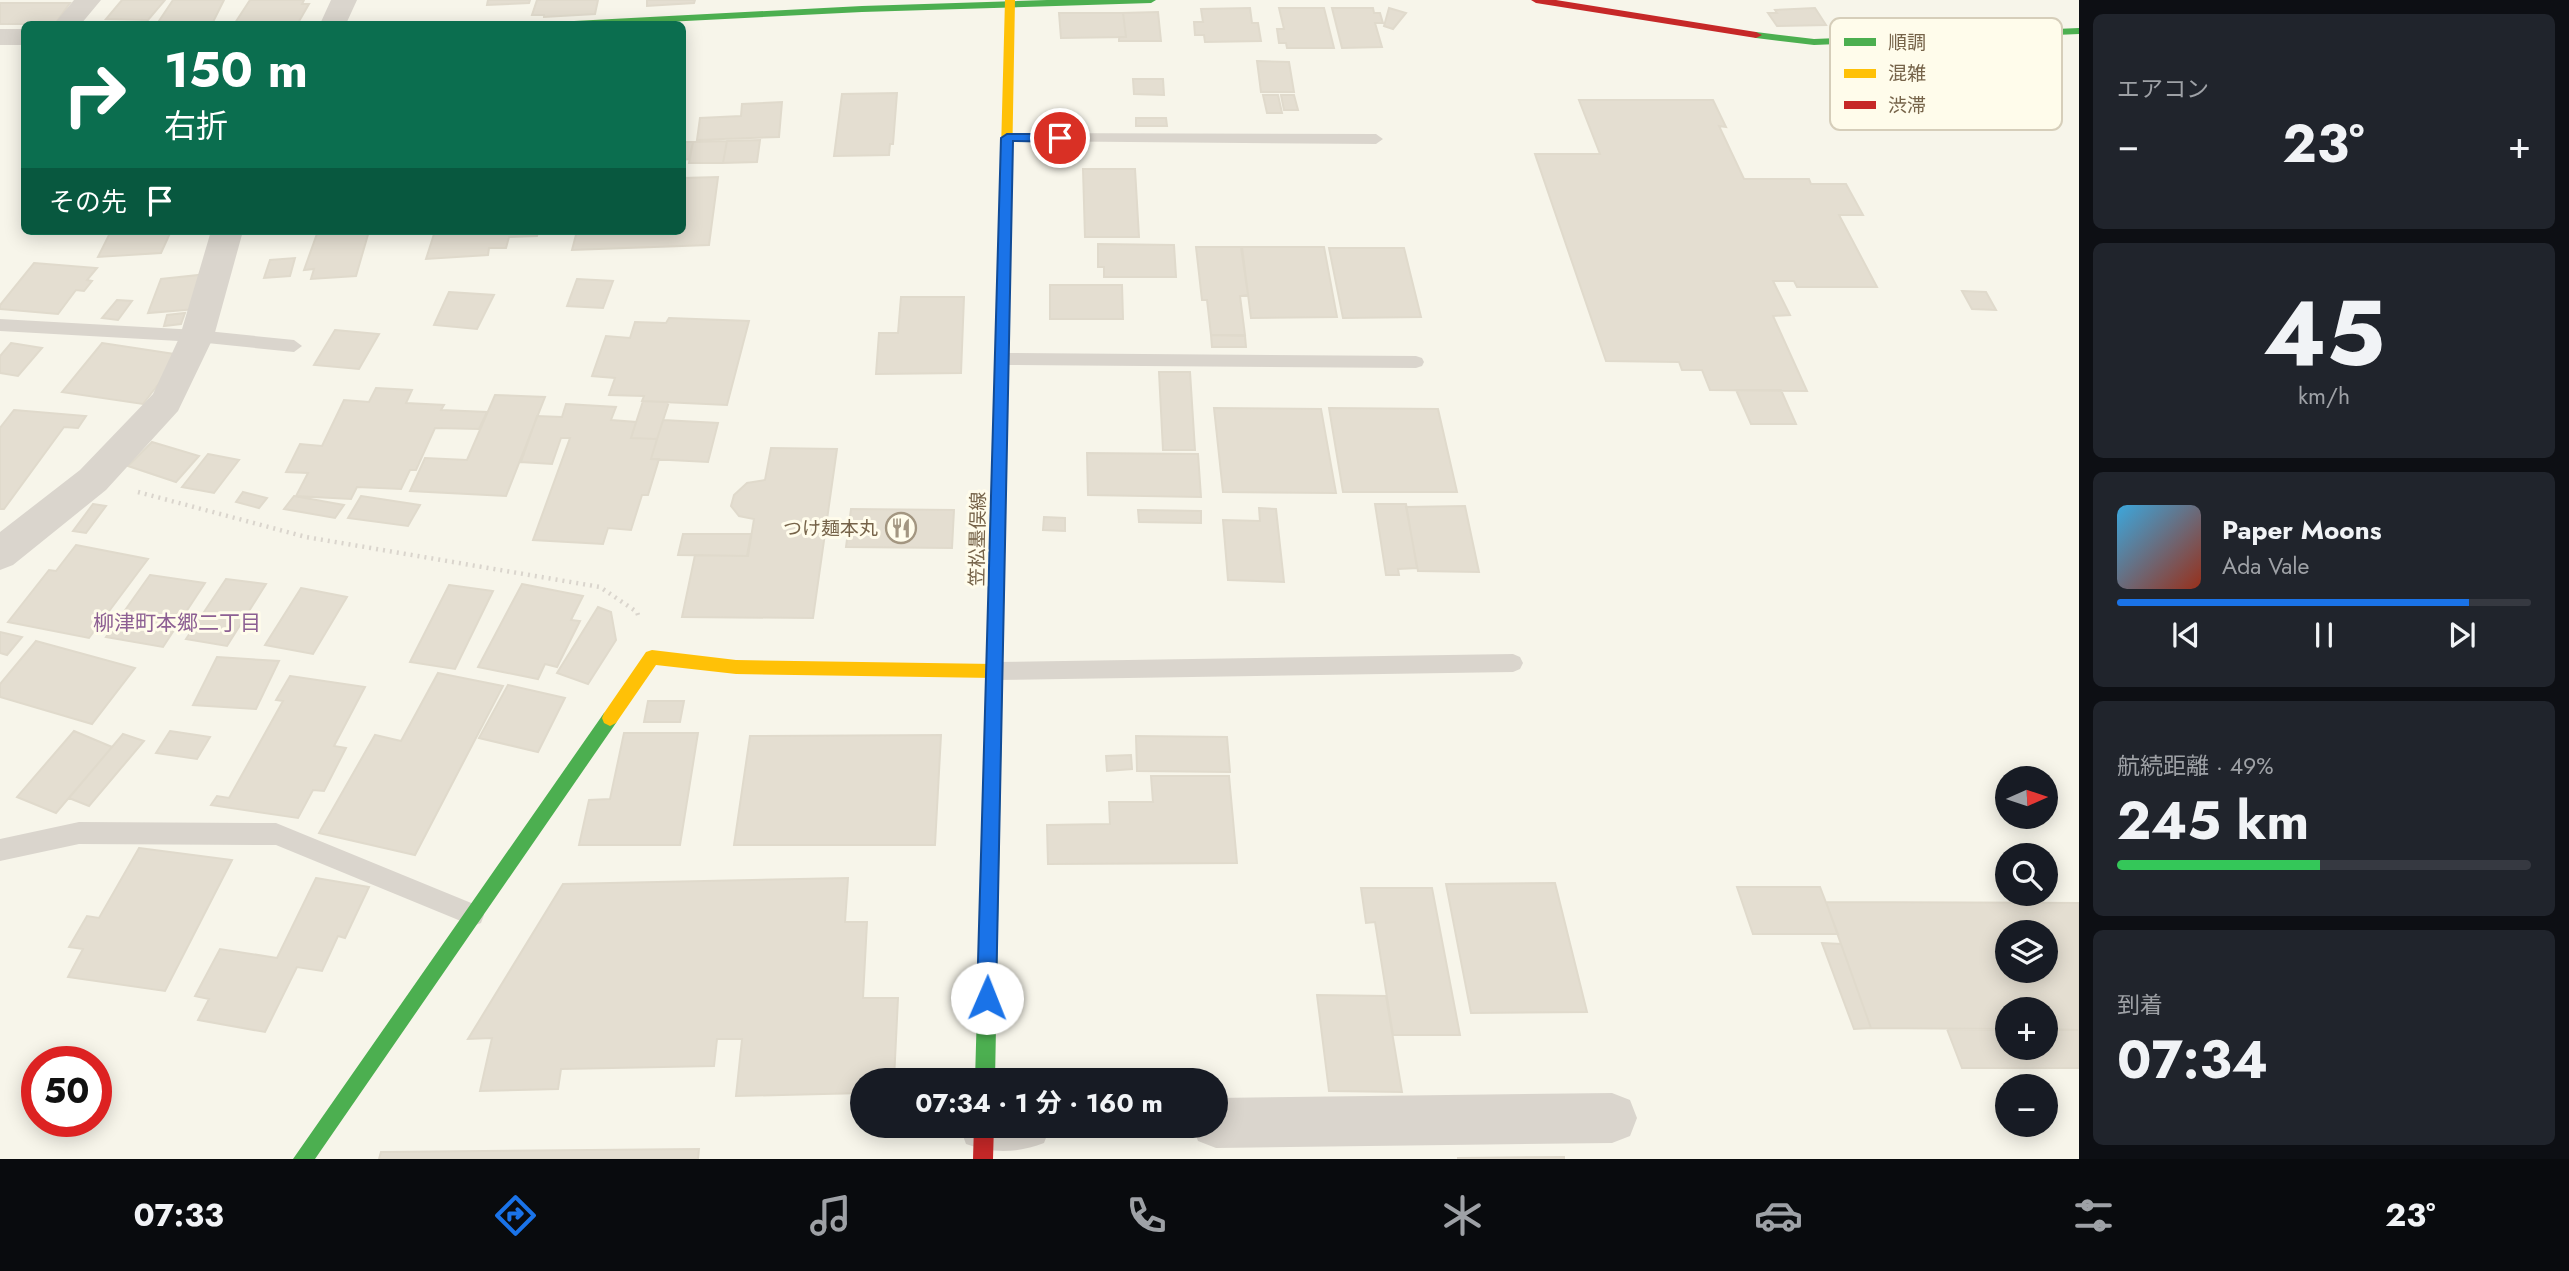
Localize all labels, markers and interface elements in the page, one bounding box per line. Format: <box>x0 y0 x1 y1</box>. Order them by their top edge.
legend <box>1830 18 2062 130</box>
text: 順調 <box>1888 29 1926 56</box>
text: 150 m <box>164 35 308 105</box>
icon: right <box>49 49 140 140</box>
text: 混雑 <box>1888 60 1926 87</box>
text: エアコン <box>2117 72 2209 106</box>
text: 渋滞 <box>1888 92 1926 119</box>
text: 右折 <box>164 103 228 149</box>
text: 23° <box>2283 106 2364 182</box>
pin <box>1030 108 1090 168</box>
text: − <box>2117 117 2139 172</box>
text: + <box>2508 117 2531 172</box>
icon: arrive <box>1041 119 1079 157</box>
icon: arrive <box>141 182 179 220</box>
text: その先 <box>49 183 127 221</box>
text: 45 <box>2263 268 2385 399</box>
text: km/h <box>2298 379 2350 413</box>
street label: 笠松墨俣線 <box>963 491 992 587</box>
restaurant icon: つけ麺本丸 <box>884 511 918 545</box>
text: Paper Moons <box>2222 511 2382 549</box>
place label: つけ麺本丸 <box>783 515 878 542</box>
text: Ada Vale <box>2222 549 2309 583</box>
district label: 柳津町本郷二丁目 <box>93 608 261 638</box>
icon: previous <box>2167 616 2205 654</box>
icon: pause <box>2305 616 2343 654</box>
icon: next <box>2443 616 2481 654</box>
text: 航続距離 · 49% <box>2117 749 2274 783</box>
north arrow <box>1995 766 2058 830</box>
map controls <box>1995 766 2058 1137</box>
text: 245 km <box>2117 783 2309 859</box>
button: search <box>1995 843 2058 906</box>
button: layers <box>1995 920 2058 983</box>
position arrow <box>950 961 1024 1035</box>
text: 到着 <box>2117 988 2163 1022</box>
button: + <box>1995 997 2058 1060</box>
text: 07:34 <box>2117 1022 2268 1098</box>
speed limit sign: 50 <box>21 1046 112 1137</box>
button: − <box>1995 1074 2058 1137</box>
text: 07:34 · 1 分 · 160 m <box>915 1084 1163 1122</box>
icon: directions <box>491 1191 540 1240</box>
icon: music <box>806 1191 855 1240</box>
icon: phone <box>1122 1191 1171 1240</box>
icon: climate <box>1438 1191 1487 1240</box>
icon: car <box>1754 1191 1803 1240</box>
icon: filters <box>2069 1191 2118 1240</box>
text: 07:33 <box>133 1192 224 1238</box>
text: 23° <box>2385 1192 2436 1238</box>

